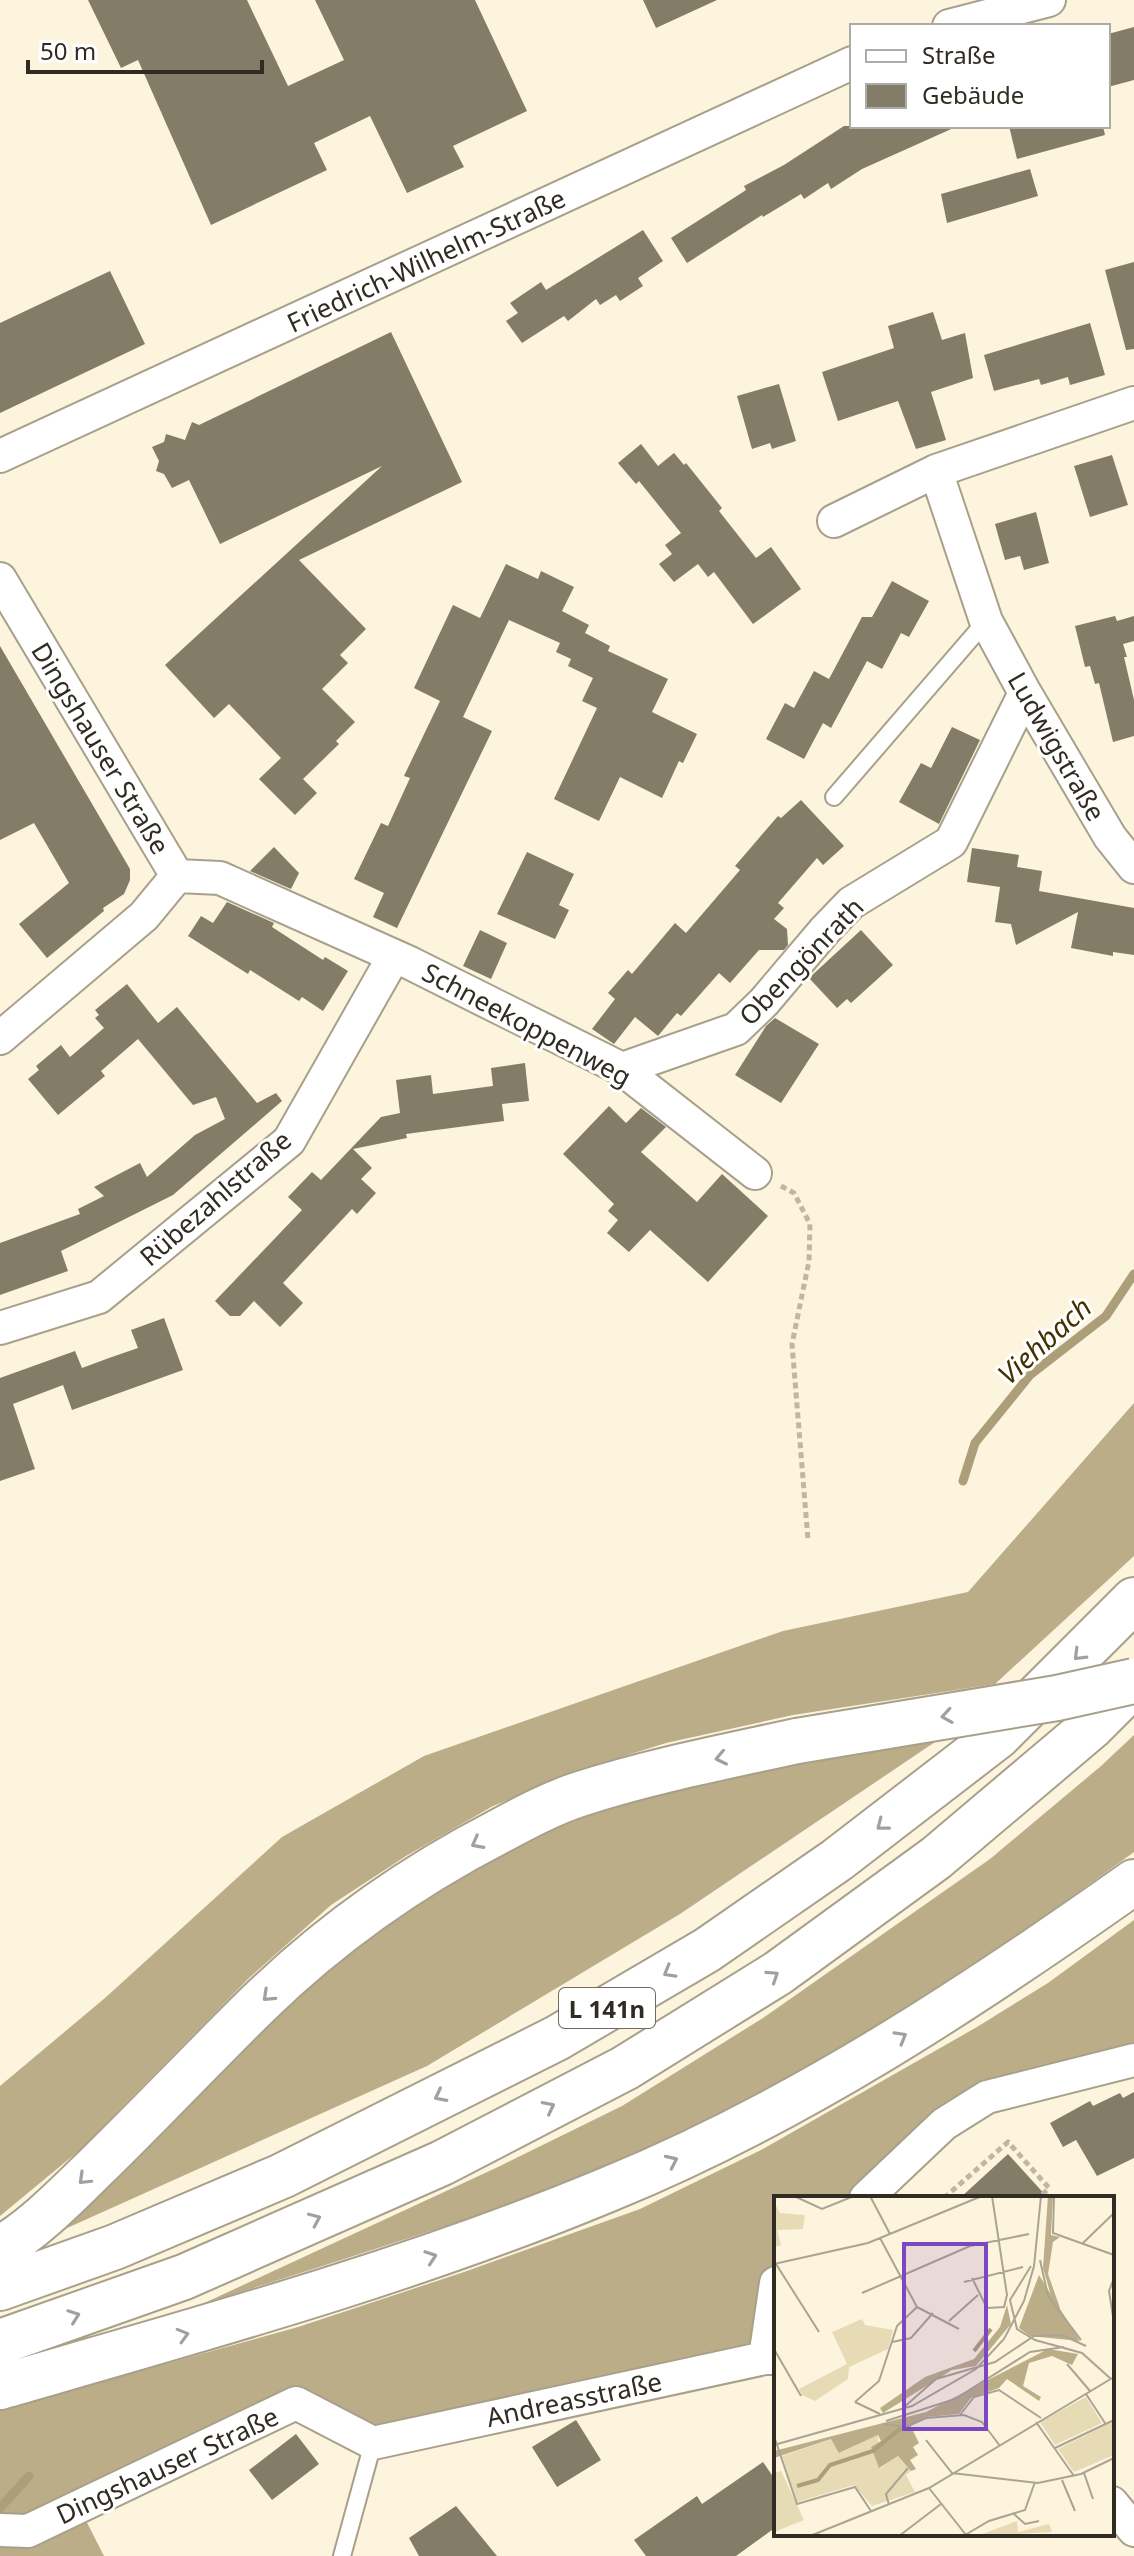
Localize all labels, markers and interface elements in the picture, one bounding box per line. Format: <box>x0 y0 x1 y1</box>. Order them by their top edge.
scale bar <box>28 24 262 74</box>
legend <box>850 24 1110 128</box>
text: 50 m <box>40 34 96 67</box>
text: Straße <box>922 38 995 71</box>
text: Gebäude <box>922 78 1024 111</box>
street label: Friedrich-Wilhelm-Straße <box>281 180 571 340</box>
street label: Dingshauser Straße <box>23 635 179 861</box>
street label: Ludwigstraße <box>1000 665 1114 827</box>
street label: Obengönrath <box>731 889 871 1033</box>
street label: Schneekoppenweg <box>416 954 638 1094</box>
street label: Rübezahlstraße <box>132 1122 298 1274</box>
water label: Viehbach <box>989 1288 1099 1392</box>
one-way arrow <box>1074 1646 1088 1660</box>
one-way arrow <box>941 1707 954 1724</box>
one-way arrow <box>715 1749 728 1766</box>
one-way arrow <box>877 1815 891 1829</box>
one-way arrow <box>470 1833 485 1848</box>
one-way arrow <box>663 1962 677 1978</box>
one-way arrow <box>765 1971 779 1986</box>
one-way arrow <box>263 1986 277 2001</box>
road number: L 141n <box>559 1988 655 2028</box>
one-way arrow <box>892 2031 906 2047</box>
one-way arrow <box>434 2087 449 2102</box>
one-way arrow <box>541 2102 556 2117</box>
one-way arrow <box>664 2154 678 2170</box>
one-way arrow <box>78 2170 93 2184</box>
inset map <box>774 2196 1114 2536</box>
one-way arrow <box>306 2213 321 2229</box>
one-way arrow <box>423 2250 437 2267</box>
one-way arrow <box>66 2309 80 2326</box>
one-way arrow <box>175 2328 189 2344</box>
street label: Andreasstraße <box>483 2363 665 2435</box>
street label: Dingshauser Straße <box>50 2398 284 2532</box>

